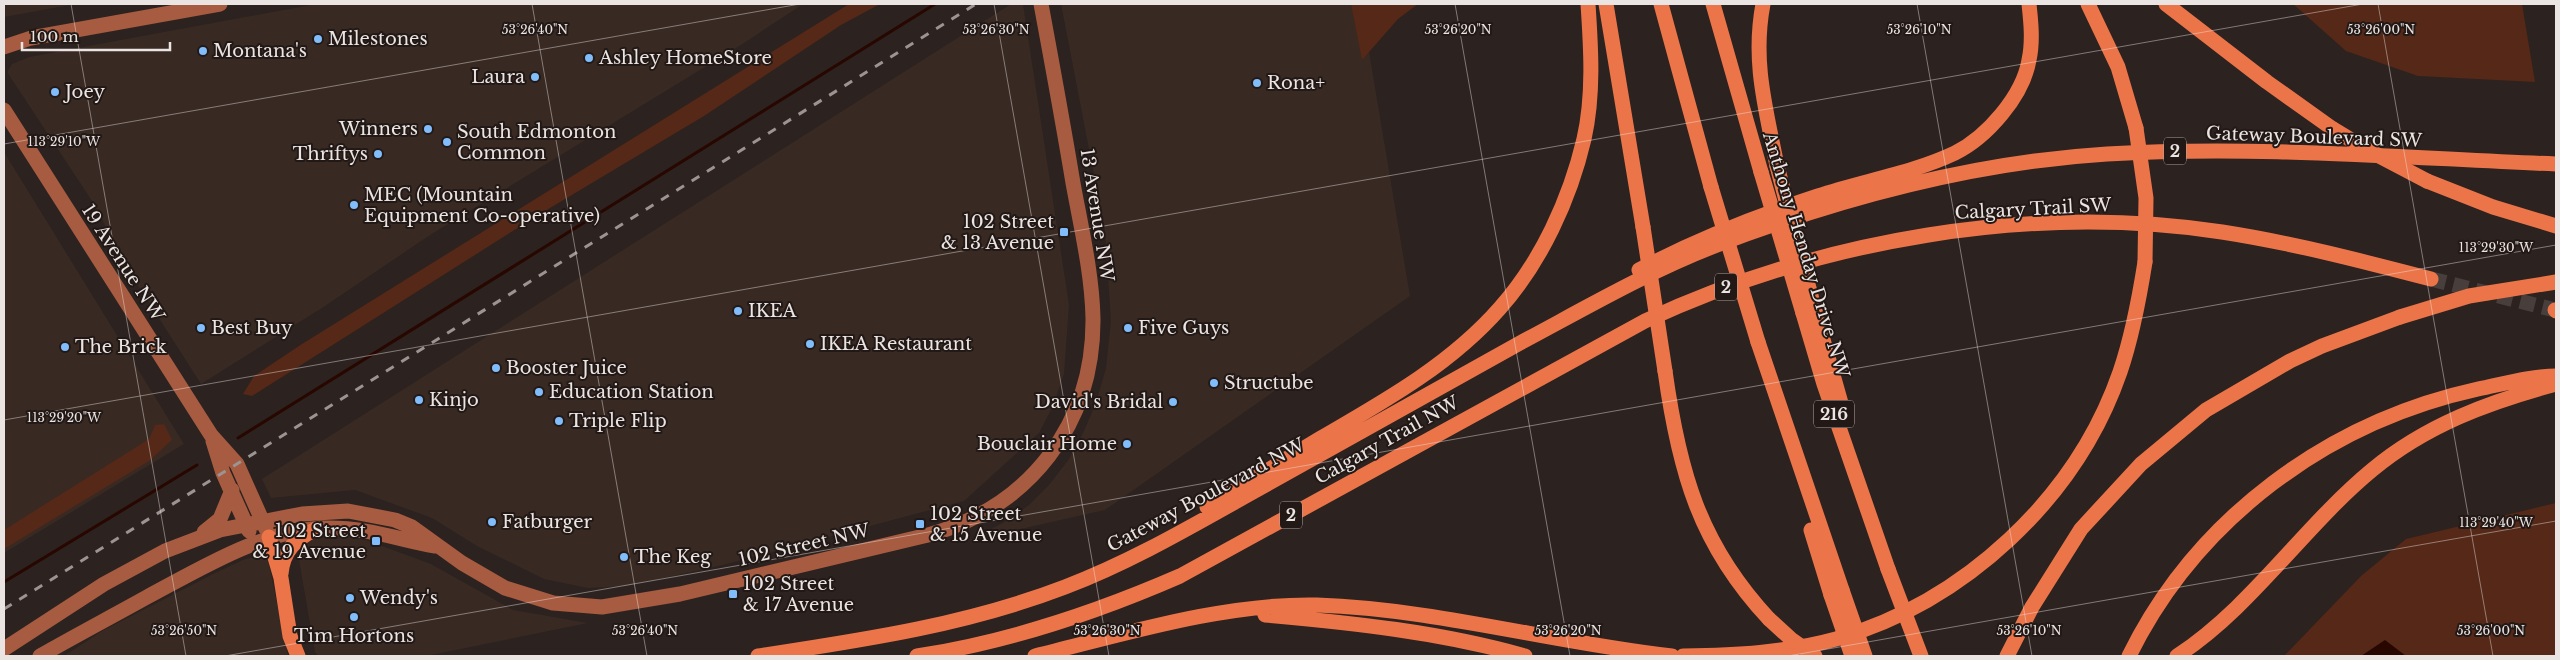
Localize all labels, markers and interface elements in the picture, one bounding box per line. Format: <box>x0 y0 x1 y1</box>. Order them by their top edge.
scale bar <box>22 20 170 52</box>
text: 53°26'40"N <box>502 22 568 37</box>
text: 53°26'30"N <box>962 22 1030 37</box>
text: 53°26'20"N <box>1424 22 1492 37</box>
text: 53°26'10"N <box>1886 22 1952 37</box>
text: 53°26'00"N <box>2347 22 2415 37</box>
text: 100 m <box>30 27 79 46</box>
place label: Milestones <box>328 28 428 50</box>
marker: Milestones <box>312 33 324 45</box>
place label: Montana's <box>213 40 307 62</box>
marker: Montana's <box>197 45 209 57</box>
place label: Ashley HomeStore <box>598 47 772 69</box>
marker: Ashley HomeStore <box>583 52 595 64</box>
place label: Laura <box>471 66 525 88</box>
marker: Laura <box>529 71 541 83</box>
place label: Rona+ <box>1267 72 1325 94</box>
marker: Rona+ <box>1251 77 1263 89</box>
place label: Joey <box>63 81 105 103</box>
marker: Joey <box>49 86 61 98</box>
place label: Winners <box>338 118 418 140</box>
place label: South Edmonton Common <box>457 121 616 164</box>
street label: Gateway Boulevard SW <box>2206 122 2423 152</box>
marker: Winners <box>422 123 434 135</box>
street label: Anthony Henday Drive NW <box>1758 128 1854 382</box>
text: 113°29'10"W <box>28 134 101 149</box>
marker: South Edmonton Common <box>441 136 453 148</box>
road number: 2 <box>2164 138 2186 164</box>
place label: Thriftys <box>293 143 368 165</box>
street label: 13 Avenue NW <box>1076 147 1119 284</box>
marker: Thriftys <box>372 148 384 160</box>
place label: MEC (Mountain Equipment Co-operative) <box>364 184 600 227</box>
street label: Calgary Trail SW <box>1954 194 2113 224</box>
marker: MEC (Mountain Equipment Co-operative) <box>348 199 360 211</box>
street label: 19 Avenue NW <box>77 200 169 326</box>
place label: 102 Street & 13 Avenue <box>941 211 1054 254</box>
marker: 102 Street & 13 Avenue <box>1058 226 1070 238</box>
text: 113°29'30"W <box>2459 240 2534 255</box>
road number: 2 <box>1715 274 1737 300</box>
place label: IKEA <box>748 300 798 322</box>
marker: IKEA <box>732 305 744 317</box>
place label: Best Buy <box>211 317 293 339</box>
place label: Five Guys <box>1138 317 1229 339</box>
marker: Best Buy <box>195 322 207 334</box>
marker: Five Guys <box>1122 322 1134 334</box>
place label: IKEA Restaurant <box>820 333 972 355</box>
place label: The Brick <box>75 336 167 358</box>
marker: IKEA Restaurant <box>804 338 816 350</box>
marker: The Brick <box>59 341 71 353</box>
place label: Booster Juice <box>506 357 627 379</box>
marker: Booster Juice <box>490 362 502 374</box>
place label: Structube <box>1224 372 1314 394</box>
marker: Structube <box>1208 377 1220 389</box>
place label: Education Station <box>549 381 714 403</box>
marker: Education Station <box>533 386 545 398</box>
place label: Kinjo <box>429 389 479 411</box>
place label: David's Bridal <box>1035 391 1163 413</box>
street label: Calgary Trail NW <box>1311 391 1464 489</box>
marker: Kinjo <box>413 394 425 406</box>
marker: David's Bridal <box>1167 396 1179 408</box>
road number: 216 <box>1814 400 1854 428</box>
text: 113°29'20"W <box>27 410 102 425</box>
place label: Triple Flip <box>569 410 667 432</box>
marker: Triple Flip <box>553 415 565 427</box>
place label: Bouclair Home <box>977 433 1117 455</box>
street label: Gateway Boulevard NW <box>1103 433 1309 557</box>
marker: Bouclair Home <box>1121 438 1133 450</box>
road number: 2 <box>1280 502 1302 528</box>
place label: 102 Street & 15 Avenue <box>930 503 1042 546</box>
place label: Fatburger <box>502 511 593 533</box>
text: 113°29'40"W <box>2459 515 2534 530</box>
marker: Fatburger <box>486 516 498 528</box>
marker: 102 Street & 15 Avenue <box>914 518 926 530</box>
street label: 102 Street NW <box>736 519 872 571</box>
place label: 102 Street & 19 Avenue <box>252 520 366 563</box>
marker: 102 Street & 19 Avenue <box>370 535 382 547</box>
place label: The Keg <box>634 546 711 568</box>
marker: The Keg <box>618 551 630 563</box>
place label: 102 Street & 17 Avenue <box>743 573 854 616</box>
place label: Wendy's <box>359 587 438 609</box>
marker: 102 Street & 17 Avenue <box>727 588 739 600</box>
marker: Wendy's <box>344 592 356 604</box>
marker: Tim Hortons <box>348 611 360 623</box>
text: 53°26'50"N <box>151 623 217 638</box>
text: 53°26'40"N <box>612 623 678 638</box>
text: 53°26'30"N <box>1073 623 1141 638</box>
text: 53°26'20"N <box>1534 623 1602 638</box>
text: 53°26'10"N <box>1996 623 2062 638</box>
text: 53°26'00"N <box>2457 623 2525 638</box>
place label: Tim Hortons <box>294 625 414 647</box>

